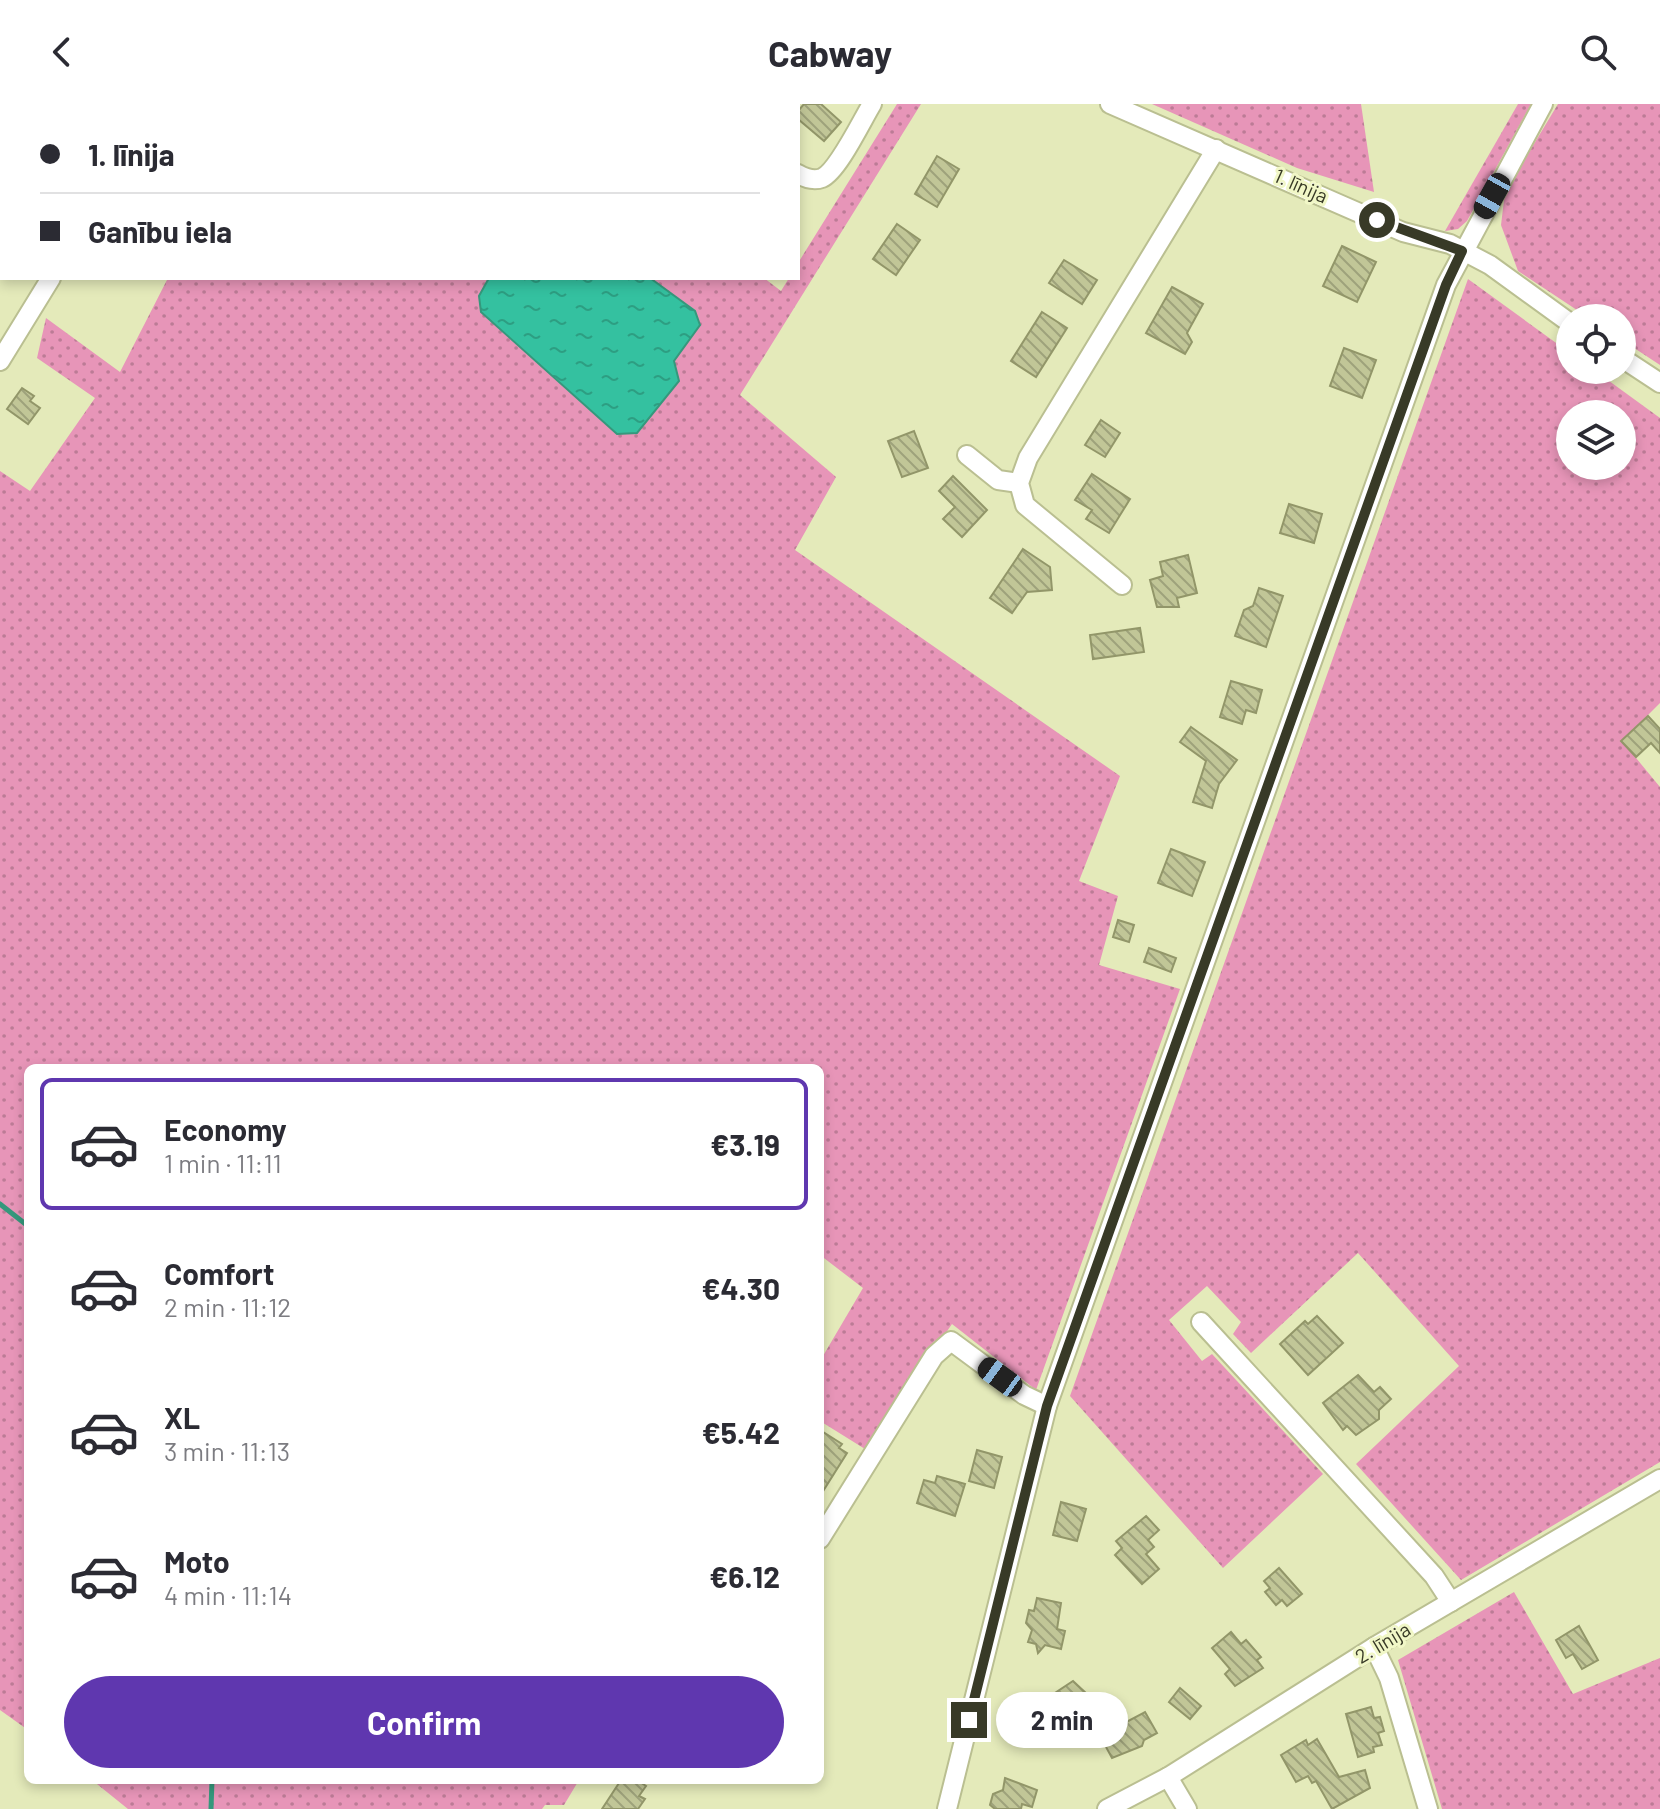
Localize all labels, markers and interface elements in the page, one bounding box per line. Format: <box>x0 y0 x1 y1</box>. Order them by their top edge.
icon: back <box>40 30 84 74</box>
icon: search <box>1576 30 1620 74</box>
text: Cabway <box>768 31 892 74</box>
text: 1. līnija <box>88 136 175 172</box>
street label: 1. līnija <box>1271 163 1332 208</box>
car <box>1470 169 1514 223</box>
route start <box>1359 202 1395 238</box>
text: Ganību iela <box>88 213 232 249</box>
map controls <box>1556 304 1636 480</box>
button: locate <box>1556 304 1636 384</box>
button: layers <box>1556 400 1636 480</box>
icon: car <box>68 1108 140 1180</box>
text: Economy <box>164 1111 287 1147</box>
text: €3.19 <box>710 1126 780 1162</box>
text: 1 min · 11:11 <box>164 1147 282 1178</box>
icon: car <box>68 1252 140 1324</box>
text: Comfort <box>164 1255 274 1291</box>
text: €4.30 <box>701 1270 780 1306</box>
text: 2 min · 11:12 <box>164 1291 291 1322</box>
car <box>974 1353 1026 1401</box>
icon: car <box>68 1396 140 1468</box>
text: XL <box>164 1399 200 1435</box>
text: €5.42 <box>702 1414 780 1450</box>
text: 3 min · 11:13 <box>164 1435 290 1466</box>
icon: car <box>68 1540 140 1612</box>
text: Moto <box>164 1543 230 1579</box>
text: €6.12 <box>709 1558 780 1594</box>
text: 4 min · 11:14 <box>164 1579 292 1610</box>
street label: 2. līnija <box>1351 1616 1414 1668</box>
button: Confirm <box>64 1676 784 1768</box>
callout: 2 min <box>997 1692 1129 1748</box>
route end <box>951 1702 987 1738</box>
text: 2 min <box>1031 1704 1093 1735</box>

